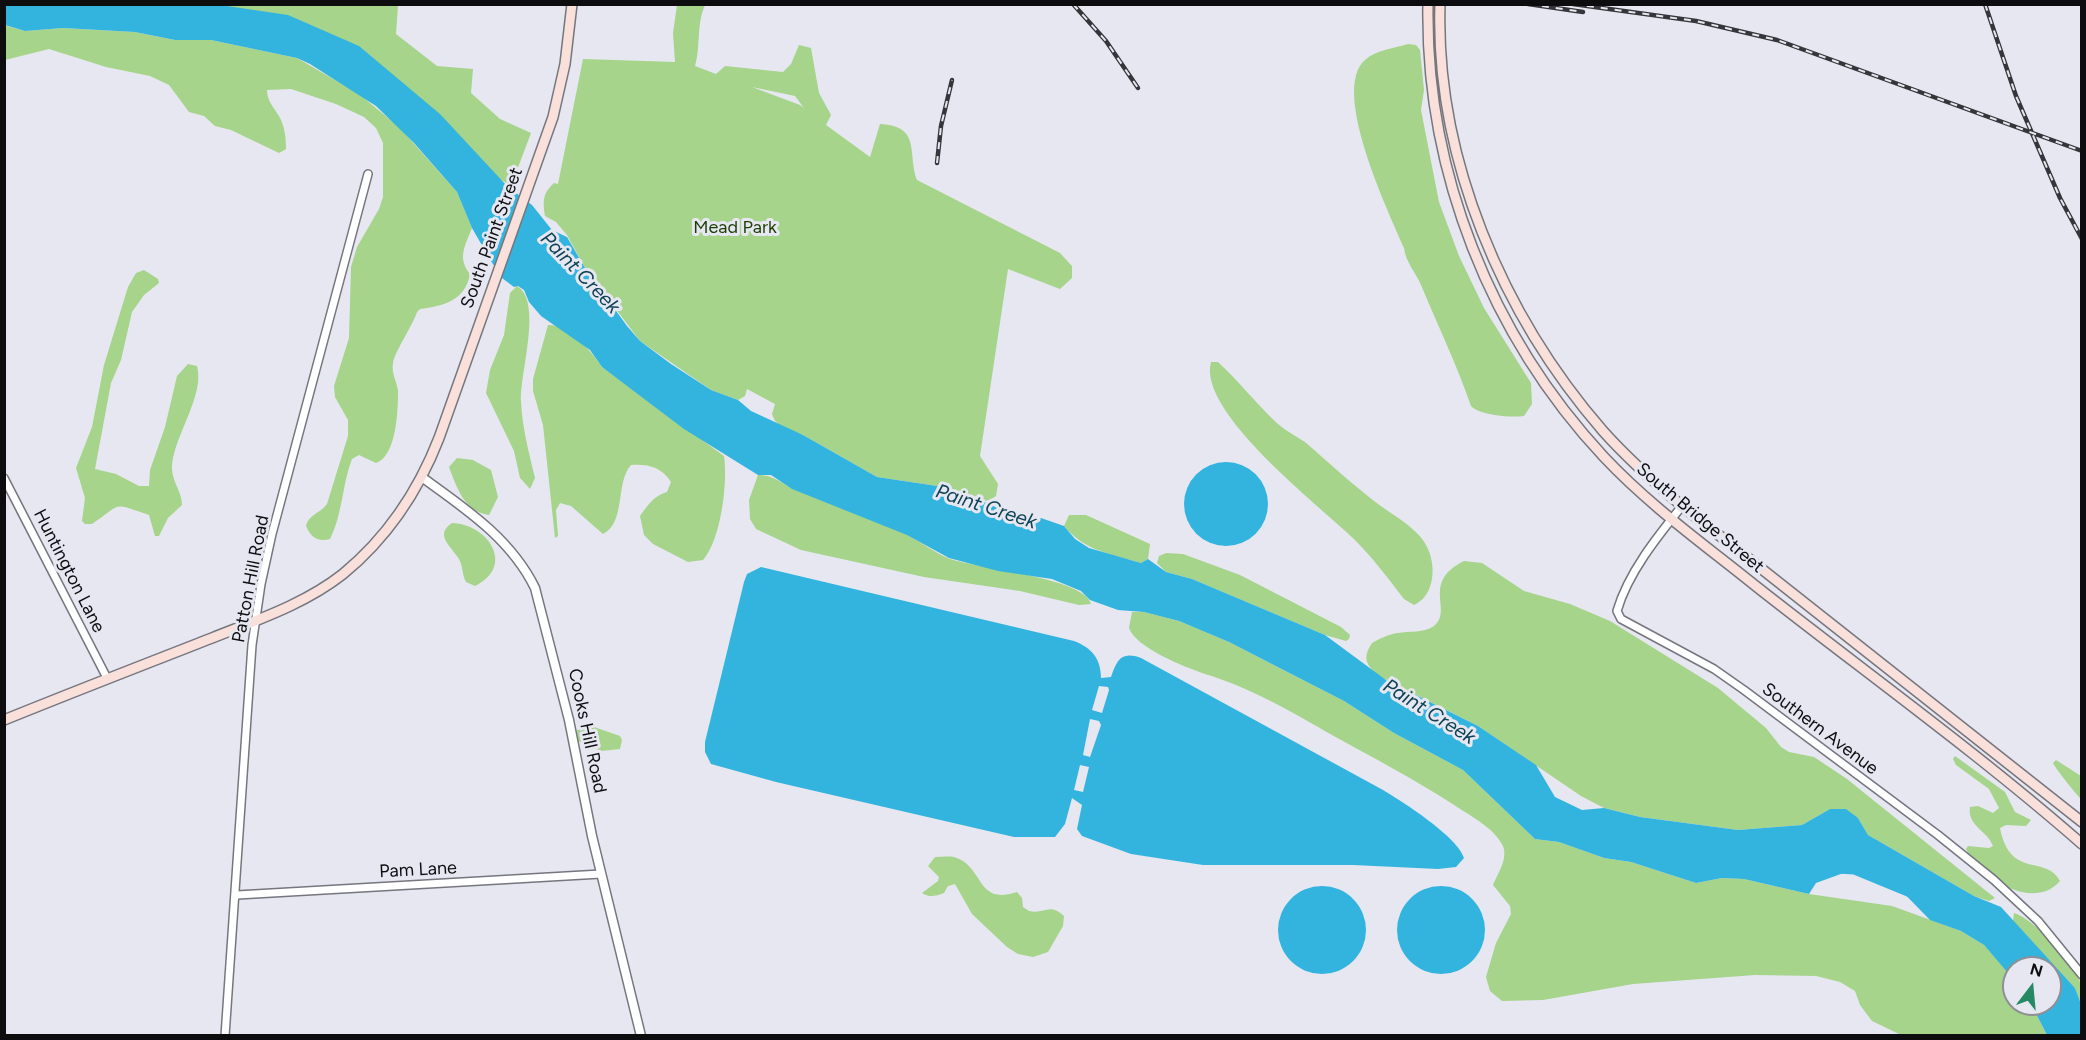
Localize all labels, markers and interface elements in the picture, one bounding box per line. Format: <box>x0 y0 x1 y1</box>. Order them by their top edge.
street label: South Paint Street <box>457 165 527 311</box>
park label: Mead Park <box>693 217 777 239</box>
water label: Paint Creek <box>535 227 625 319</box>
street label: South Bridge Street <box>1632 458 1768 578</box>
water label: Paint Creek <box>933 479 1039 535</box>
street label: Huntington Lane <box>29 506 109 636</box>
street label: Patton Hill Road <box>228 513 274 645</box>
street label: Cooks Hill Road <box>563 667 611 795</box>
water label: Paint Creek <box>1378 674 1480 750</box>
street label: Southern Avenue <box>1758 678 1882 780</box>
street label: Pam Lane <box>379 857 457 883</box>
north arrow <box>2002 956 2062 1016</box>
text: N <box>2028 959 2045 981</box>

